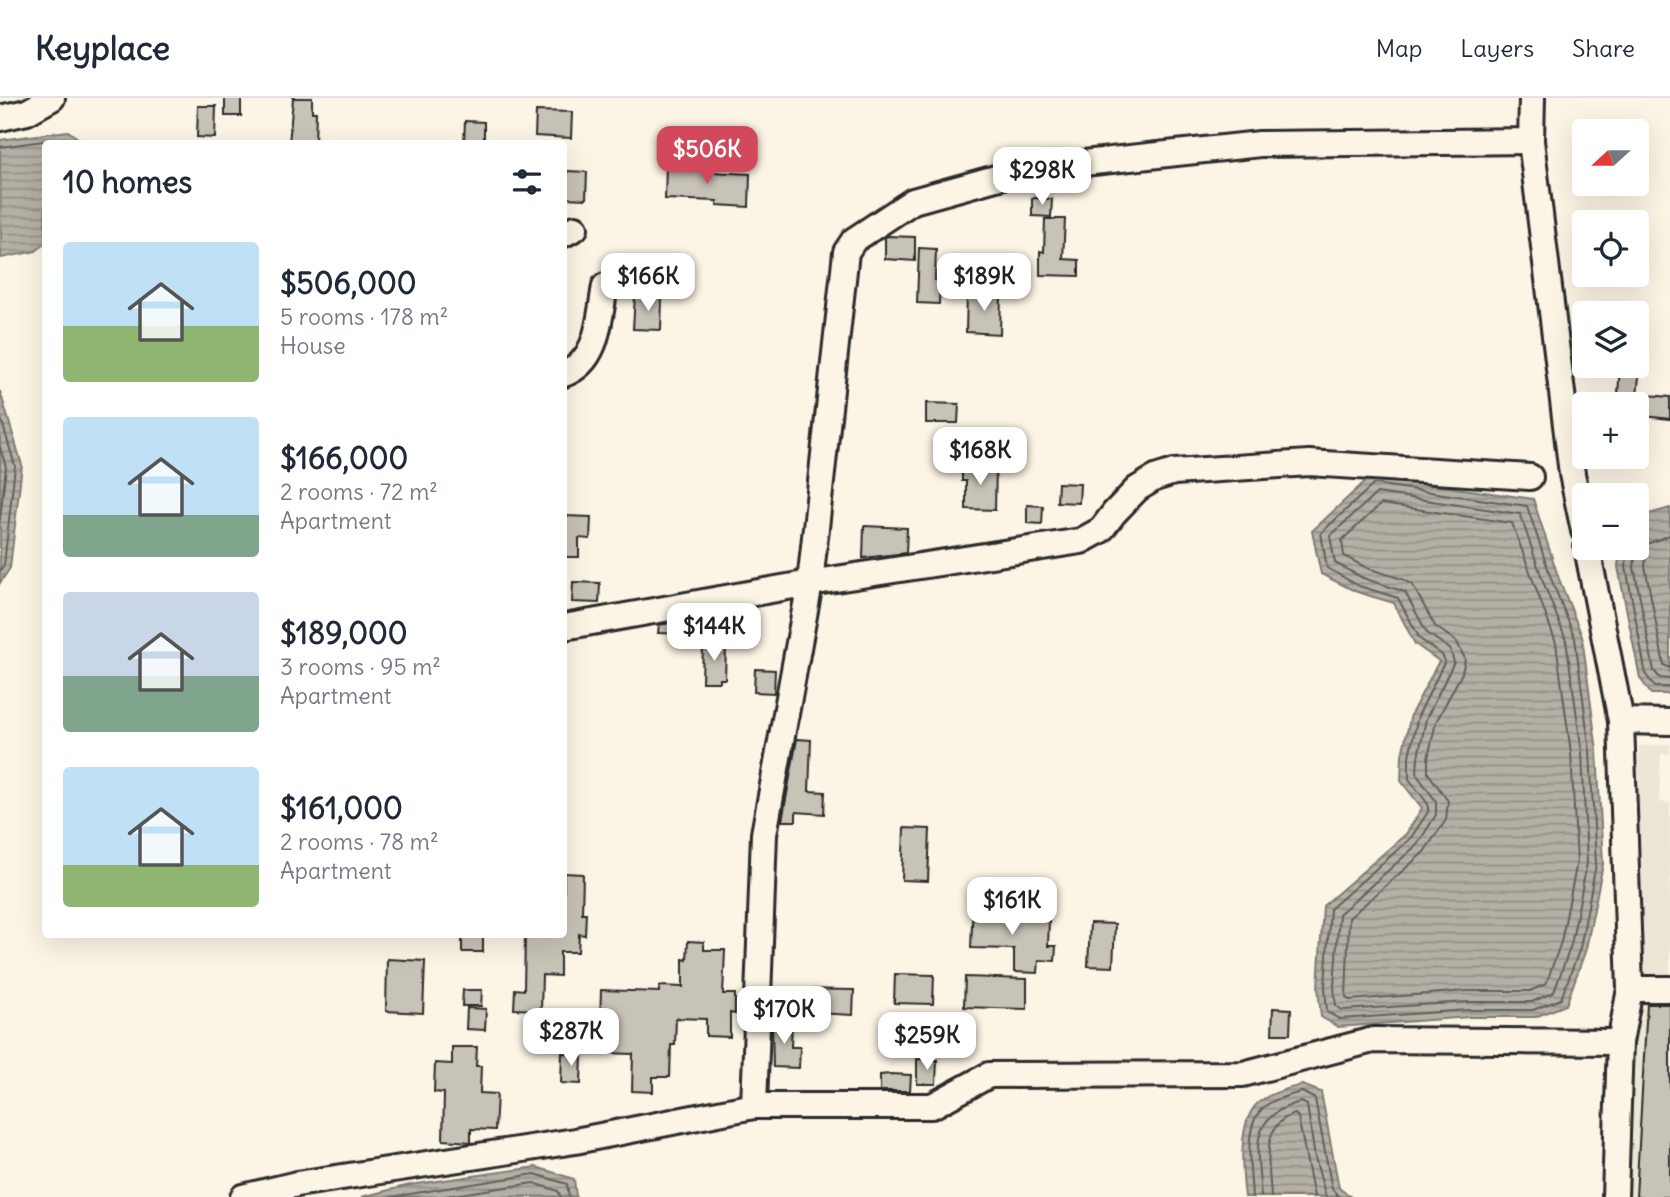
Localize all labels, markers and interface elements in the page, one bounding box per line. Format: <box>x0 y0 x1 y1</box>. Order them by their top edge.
text: Keyplace <box>35 27 170 69</box>
text: Map <box>1376 33 1422 63</box>
text: Layers <box>1460 33 1534 63</box>
text: Share <box>1572 33 1635 63</box>
north arrow <box>1572 119 1648 196</box>
map controls <box>1572 119 1649 560</box>
pin: $506K <box>658 126 756 186</box>
text: $506K <box>673 134 741 163</box>
pin: $298K <box>993 148 1091 207</box>
text: $298K <box>1009 155 1075 184</box>
text: 10 homes <box>63 163 192 201</box>
icon: filters <box>508 163 546 201</box>
button: locate <box>1572 210 1649 287</box>
pin: $166K <box>599 254 697 313</box>
pin: $189K <box>935 254 1033 313</box>
text: $166K <box>617 261 679 290</box>
text: $189K <box>953 261 1015 290</box>
text: $506,000 <box>280 264 416 302</box>
icon: home <box>119 270 203 354</box>
button: layers <box>1572 301 1649 378</box>
text: 5 rooms · 178 m² <box>280 302 448 331</box>
text: House <box>280 331 346 360</box>
button: + <box>1572 392 1649 469</box>
pin: $168K <box>931 428 1029 487</box>
text: $168K <box>949 435 1011 464</box>
text: $166,000 <box>280 439 408 477</box>
icon: home <box>119 445 203 529</box>
text: 2 rooms · 72 m² <box>280 477 438 506</box>
button: − <box>1572 483 1649 560</box>
text: Apartment <box>280 506 392 535</box>
pin: $144K <box>665 603 763 663</box>
text: $144K <box>683 611 745 640</box>
text: $189,000 <box>280 614 407 652</box>
icon: home <box>119 620 203 704</box>
text: 3 rooms · 95 m² <box>280 652 441 681</box>
text: Apartment <box>280 681 392 710</box>
text: $161,000 <box>280 789 403 827</box>
icon: home <box>119 795 203 879</box>
text: 2 rooms · 78 m² <box>280 827 439 856</box>
text: Apartment <box>280 856 392 885</box>
pin: $161K <box>963 878 1061 937</box>
text: $161K <box>983 885 1041 914</box>
pin: $170K <box>735 986 833 1046</box>
text: $170K <box>753 994 815 1023</box>
pin: $287K <box>522 1009 620 1068</box>
pin: $259K <box>878 1012 976 1072</box>
text: $287K <box>539 1016 603 1045</box>
text: $259K <box>894 1020 960 1049</box>

